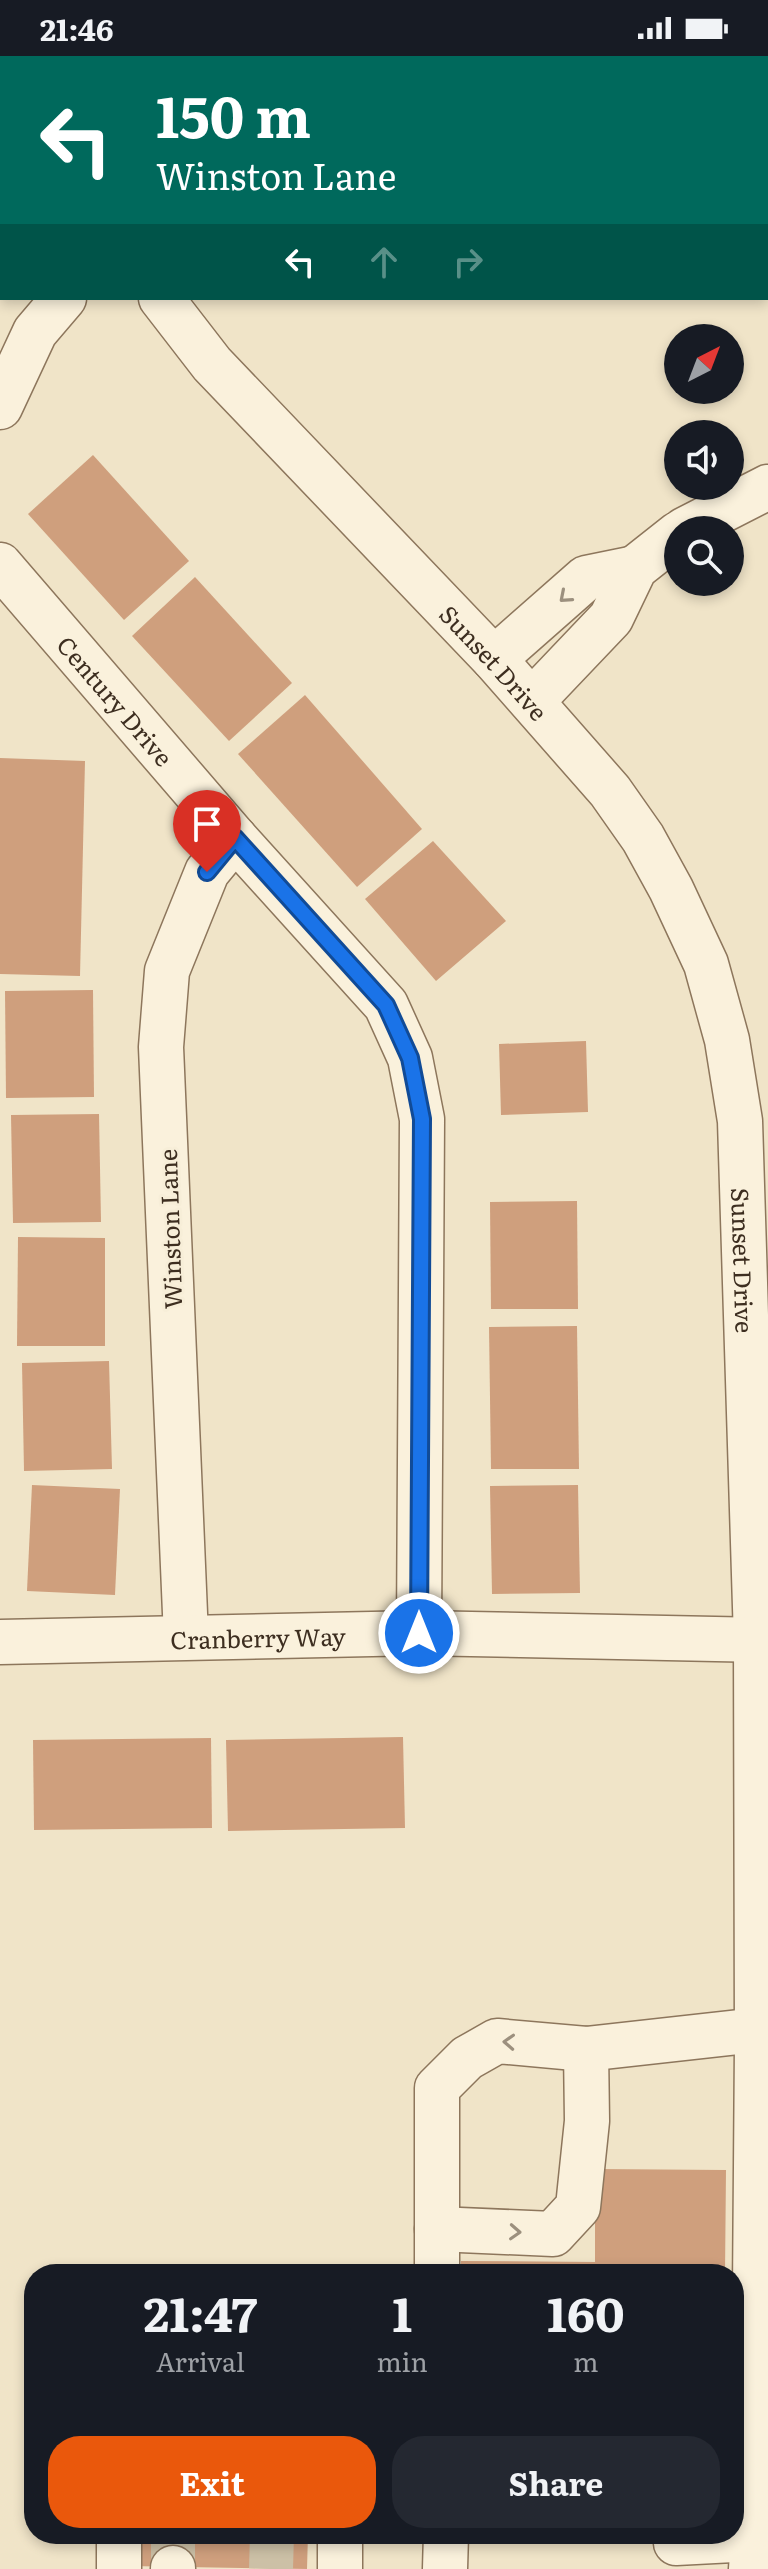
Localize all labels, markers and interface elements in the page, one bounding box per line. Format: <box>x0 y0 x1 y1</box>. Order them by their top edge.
text: 21:46 <box>40 6 114 50</box>
text: 150 m <box>156 72 311 155</box>
icon: left <box>24 88 128 192</box>
text: Winston Lane <box>156 148 396 201</box>
icon: left <box>278 240 322 284</box>
icon: ahead <box>362 240 406 284</box>
icon: right <box>446 240 490 284</box>
north arrow <box>664 324 744 404</box>
map controls <box>664 324 744 596</box>
button: sound <box>664 420 744 500</box>
button: search <box>664 516 744 596</box>
one-way arrow <box>559 587 574 601</box>
street label: Sunset Drive <box>433 596 557 727</box>
street label: Century Drive <box>50 627 182 773</box>
pin <box>173 790 241 872</box>
icon: arrive <box>185 802 229 846</box>
street label: Winston Lane <box>149 1148 189 1310</box>
street label: Sunset Drive <box>725 1187 764 1334</box>
position arrow <box>377 1591 461 1675</box>
street label: Cranberry Way <box>170 1617 346 1656</box>
one-way arrow <box>502 2034 515 2051</box>
one-way arrow <box>509 2224 522 2241</box>
text: 21:47 <box>143 2276 257 2347</box>
text: 1 <box>392 2276 412 2347</box>
text: 160 <box>547 2276 625 2347</box>
text: Arrival <box>156 2341 245 2380</box>
text: min <box>377 2341 428 2380</box>
text: m <box>573 2341 598 2380</box>
button: Exit <box>48 2436 376 2528</box>
button: Share <box>392 2436 720 2528</box>

